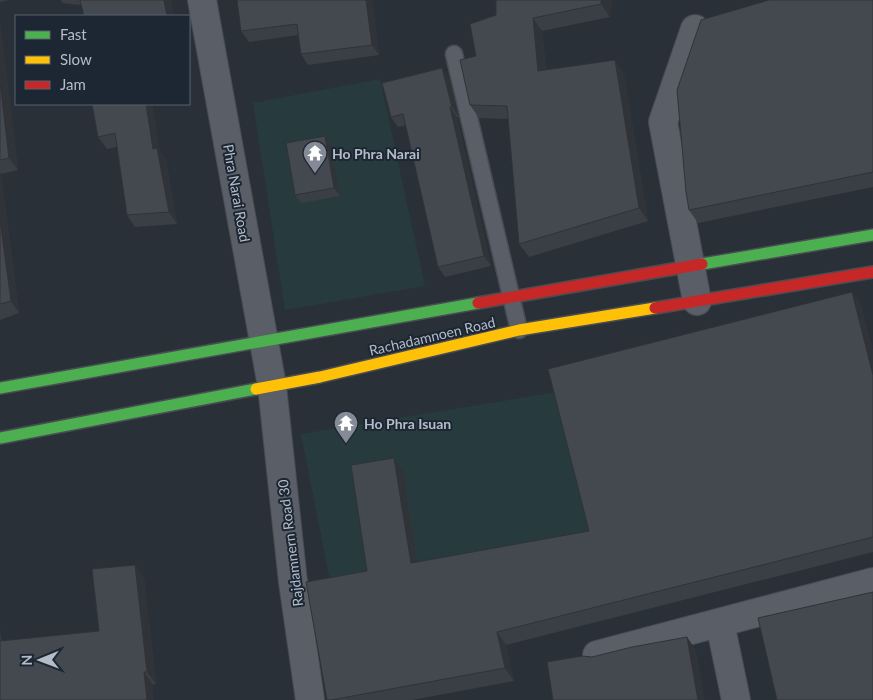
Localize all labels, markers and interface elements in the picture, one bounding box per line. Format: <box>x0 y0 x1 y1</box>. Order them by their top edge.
legend <box>15 15 190 105</box>
text: Fast <box>60 25 87 43</box>
text: Slow <box>60 50 92 68</box>
text: Jam <box>60 75 86 93</box>
temple icon: Ho Phra Narai <box>302 140 328 174</box>
street label: Phra Narai Road <box>220 143 254 243</box>
place label: Ho Phra Narai <box>332 145 420 162</box>
street label: Rachadamnoen Road <box>367 313 497 359</box>
temple icon: Ho Phra Isuan <box>333 410 359 444</box>
place label: Ho Phra Isuan <box>364 415 451 432</box>
street label: Rajdamnern Road 30 <box>274 479 306 607</box>
north arrow <box>15 635 65 685</box>
text: N <box>18 655 35 666</box>

